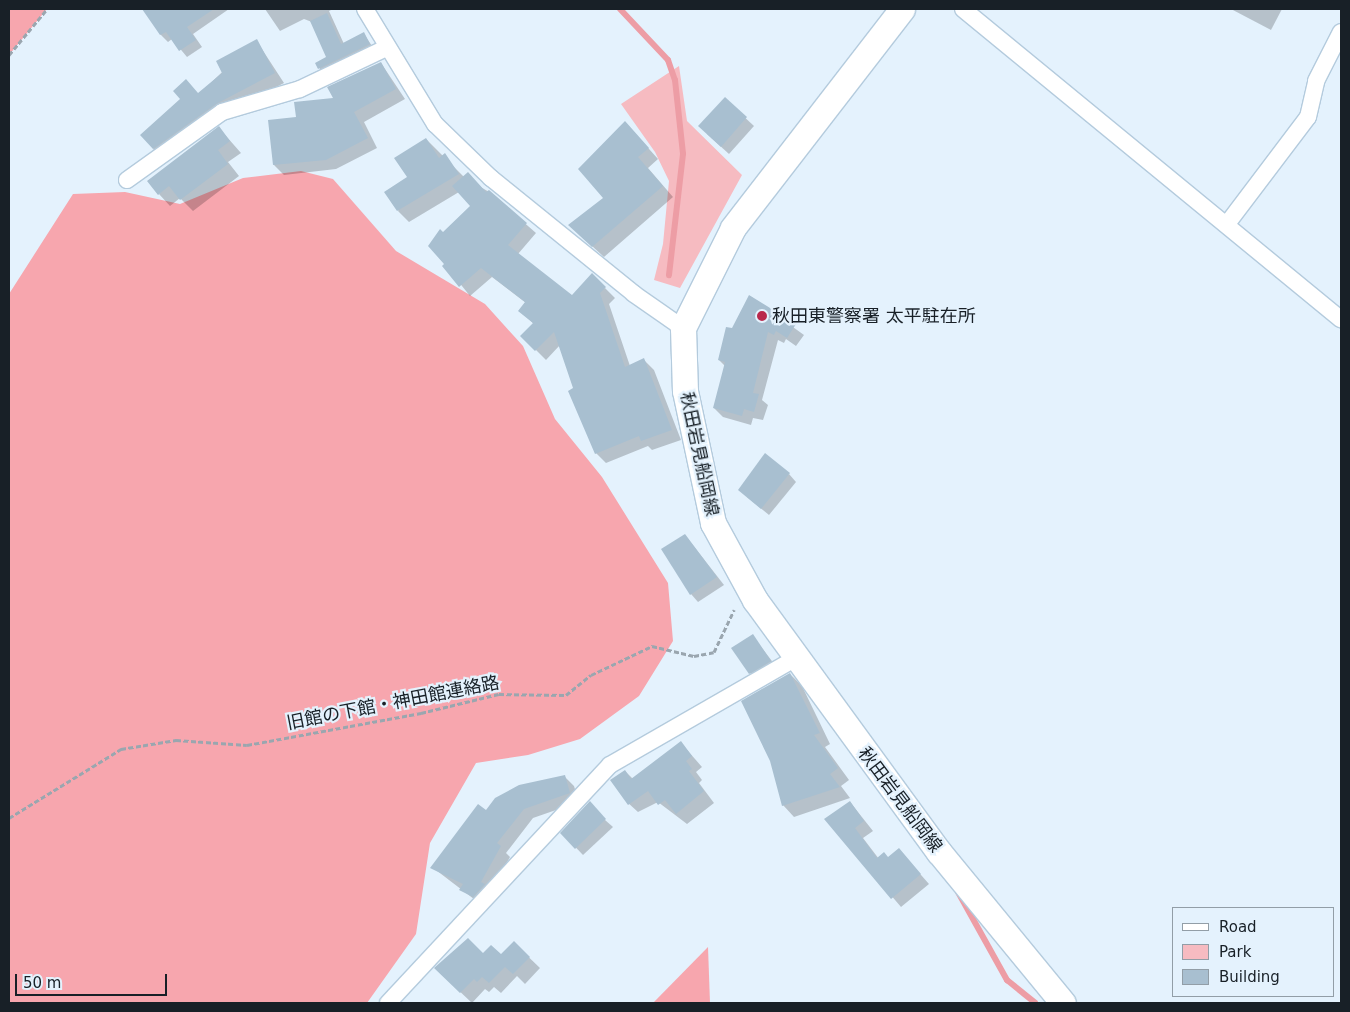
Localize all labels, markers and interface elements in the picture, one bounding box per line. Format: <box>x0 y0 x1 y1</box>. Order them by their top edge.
place label: 秋田東警察署 太平駐在所 <box>772 305 976 327</box>
marker: 秋田東警察署 太平駐在所 <box>756 310 768 322</box>
street label: 秋田岩見船岡線 <box>675 390 723 518</box>
street label: 旧館の下館・神田館連絡路 <box>285 672 501 734</box>
street label: 秋田岩見船岡線 <box>853 743 947 857</box>
legend <box>1172 907 1335 997</box>
text: Road <box>1219 918 1257 936</box>
text: Park <box>1219 943 1251 961</box>
scale bar <box>18 964 170 996</box>
text: Building <box>1219 968 1280 986</box>
text: 50 m <box>23 974 61 992</box>

